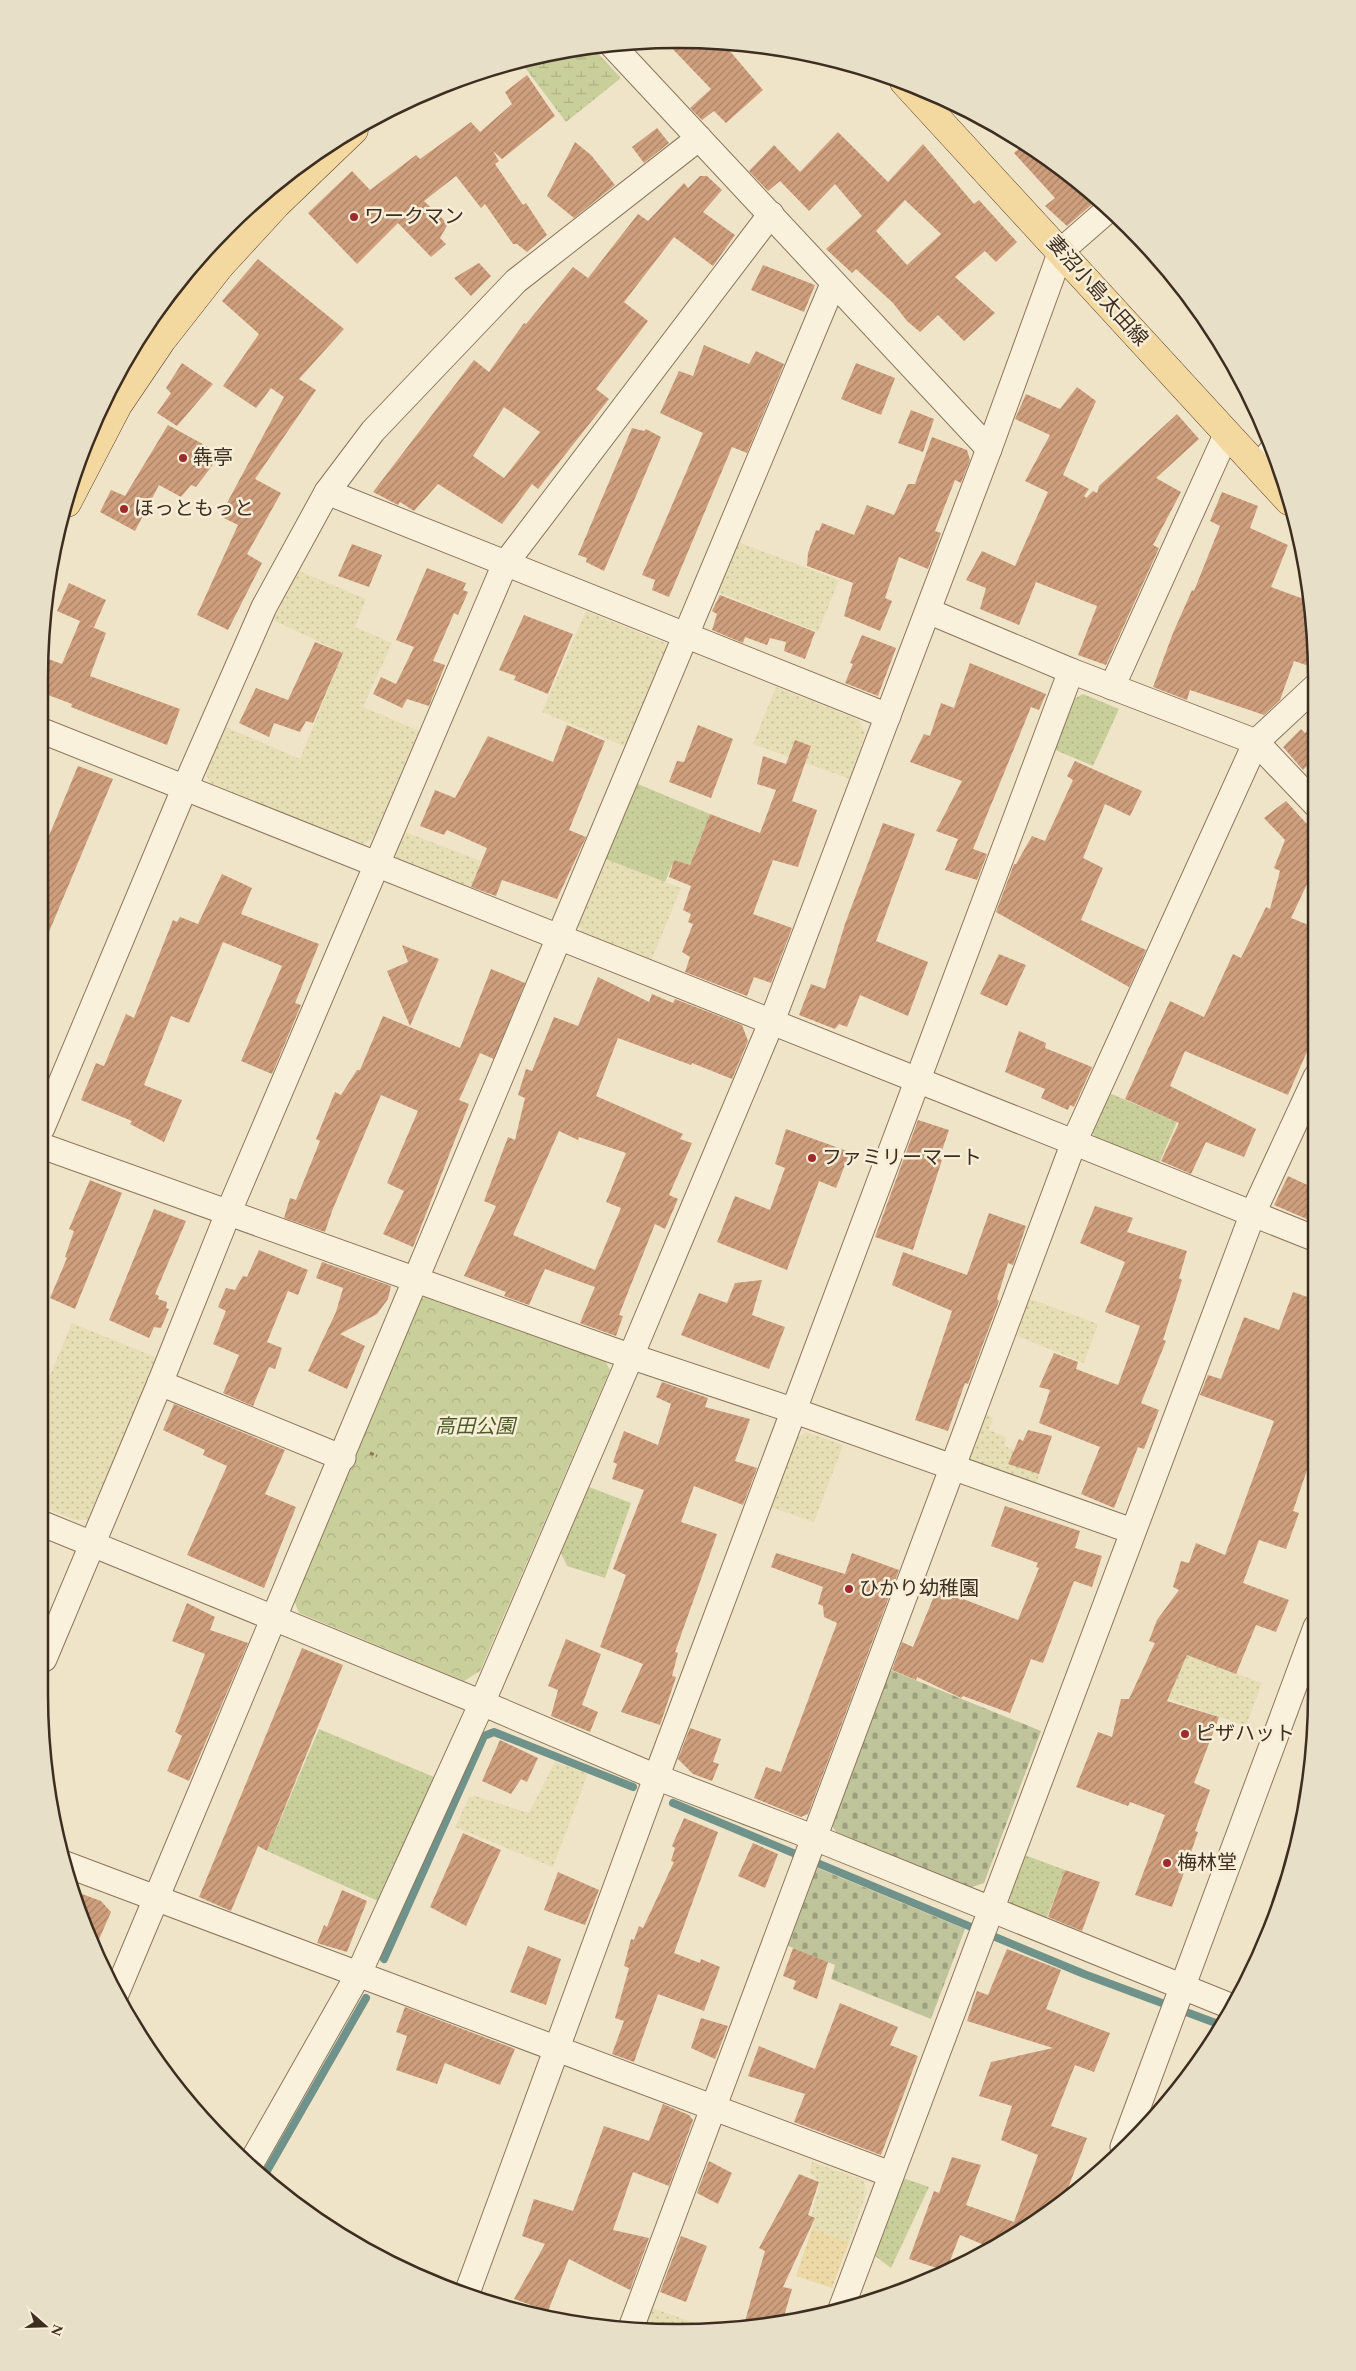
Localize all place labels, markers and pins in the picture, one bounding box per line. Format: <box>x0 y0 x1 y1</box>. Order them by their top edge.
place label: ワークマン <box>364 202 464 232</box>
marker: ワークマン <box>348 211 360 223</box>
place label: 犇亭 <box>193 443 233 473</box>
marker: 犇亭 <box>177 452 189 464</box>
place label: ほっともっと <box>134 494 254 524</box>
marker: ほっともっと <box>118 503 130 515</box>
place label: ファミリーマート <box>822 1143 982 1173</box>
marker: ファミリーマート <box>806 1152 818 1164</box>
place label: ひかり幼稚園 <box>859 1574 979 1604</box>
marker: ひかり幼稚園 <box>843 1583 855 1595</box>
place label: ピザハット <box>1195 1719 1295 1749</box>
marker: ピザハット <box>1179 1728 1191 1740</box>
place label: 梅林堂 <box>1177 1848 1237 1878</box>
marker: 梅林堂 <box>1161 1857 1173 1869</box>

